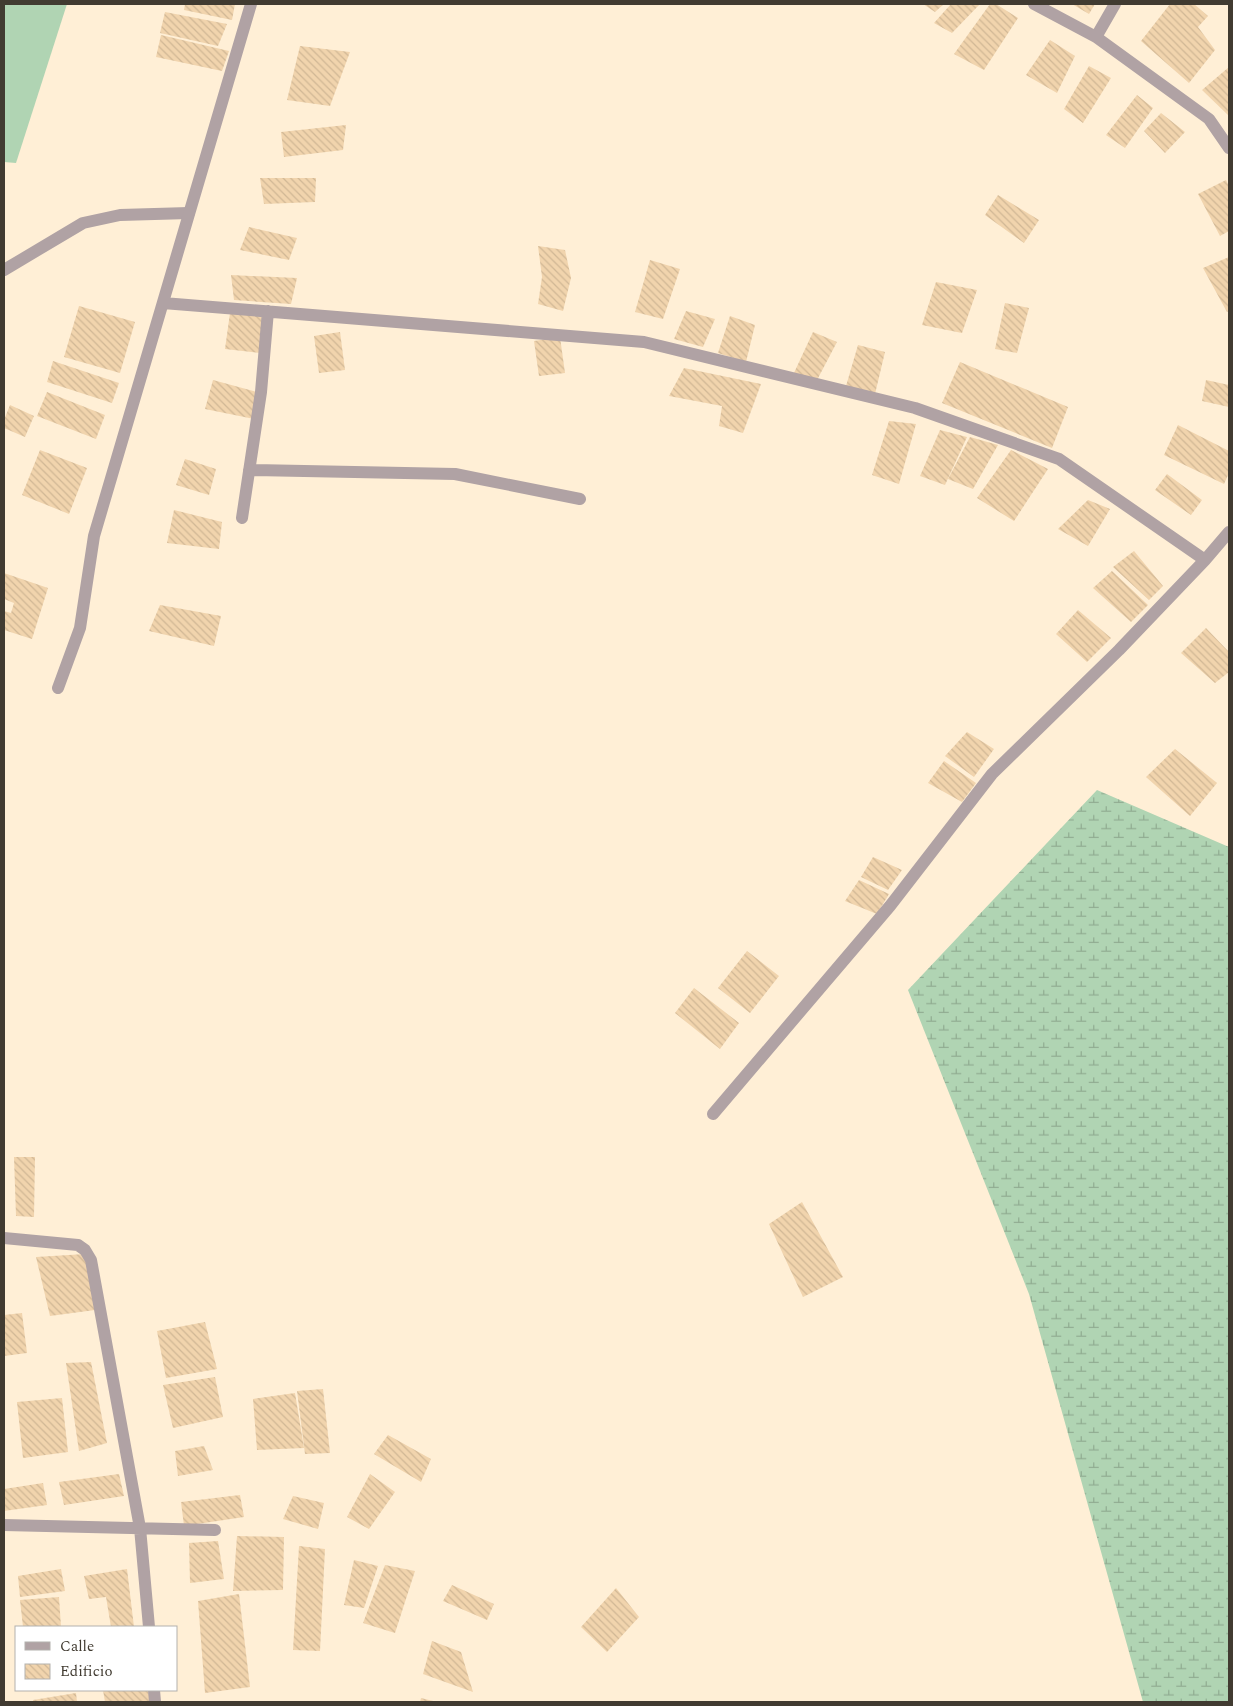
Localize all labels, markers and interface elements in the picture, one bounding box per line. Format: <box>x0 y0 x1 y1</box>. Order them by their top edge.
legend <box>15 1626 178 1691</box>
text: Calle <box>60 1635 94 1658</box>
text: Edificio <box>60 1660 113 1683</box>

